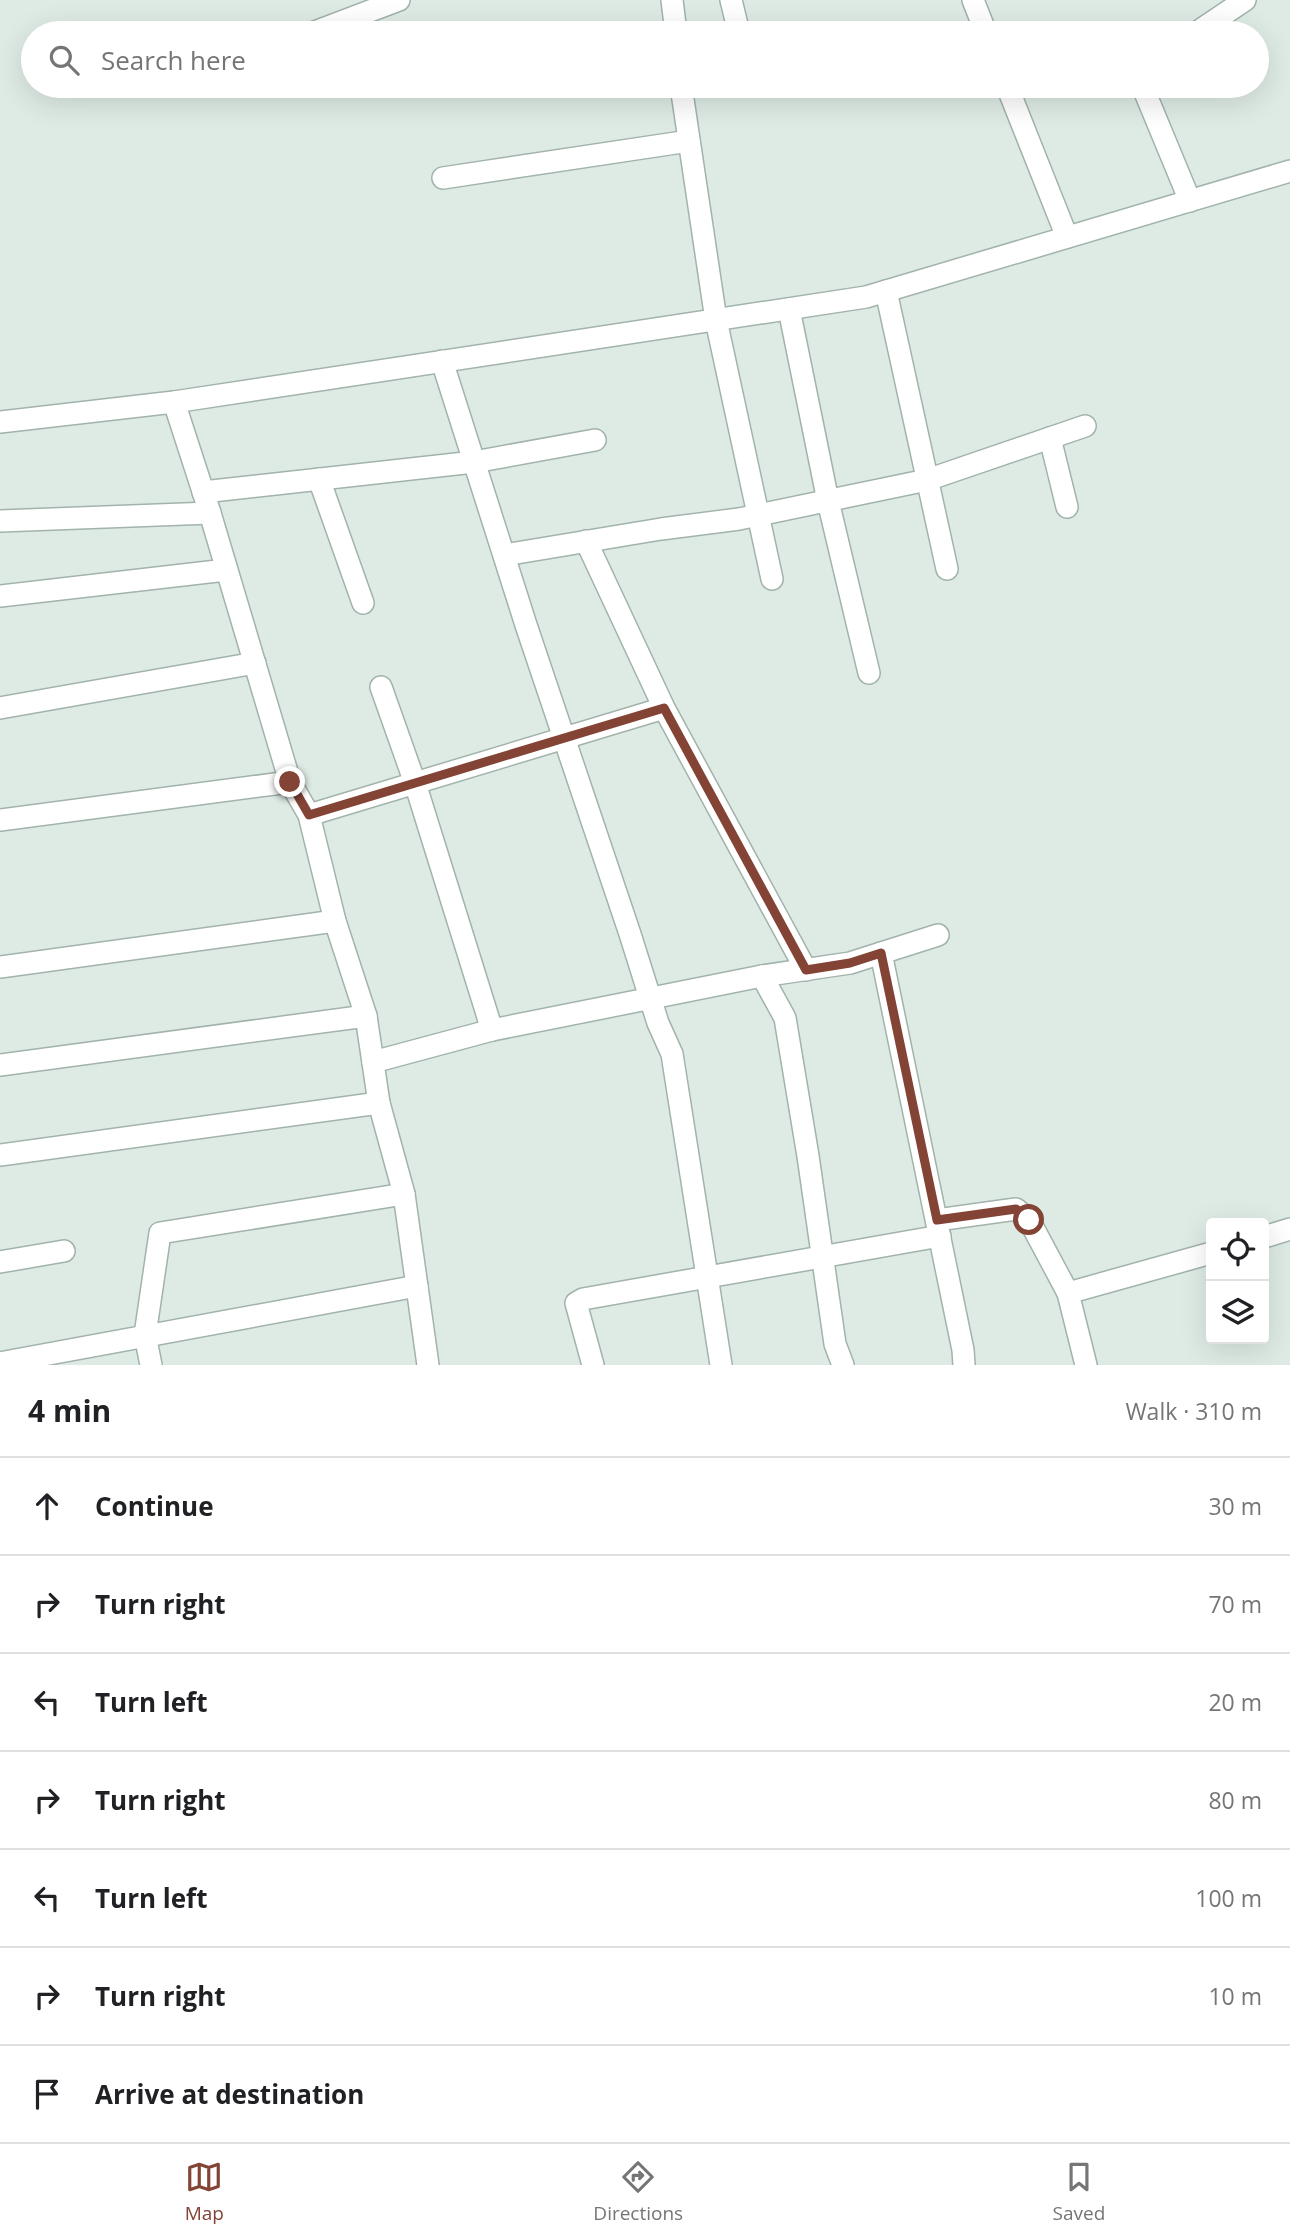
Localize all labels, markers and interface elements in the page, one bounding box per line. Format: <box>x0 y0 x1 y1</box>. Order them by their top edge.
search box <box>21 21 1269 98</box>
icon: search <box>45 41 83 79</box>
text: Search here <box>101 42 246 78</box>
route end <box>274 766 305 797</box>
route start <box>1013 1204 1044 1235</box>
map controls <box>1206 1218 1269 1344</box>
button: locate <box>1206 1218 1269 1281</box>
button: layers <box>1206 1281 1269 1344</box>
text: 4 min <box>28 1390 111 1431</box>
text: Walk · 310 m <box>1125 1395 1262 1427</box>
icon: ahead <box>28 1487 66 1525</box>
text: Continue <box>95 1488 214 1524</box>
text: 30 m <box>1208 1490 1262 1522</box>
icon: right <box>28 1585 66 1623</box>
text: Turn right <box>95 1586 226 1622</box>
text: 70 m <box>1208 1588 1262 1620</box>
icon: left <box>28 1683 66 1721</box>
text: Turn left <box>95 1684 207 1720</box>
text: 20 m <box>1208 1686 1262 1718</box>
icon: right <box>28 1781 66 1819</box>
text: Turn right <box>95 1782 226 1818</box>
text: 80 m <box>1208 1784 1262 1816</box>
icon: left <box>28 1879 66 1917</box>
text: Turn left <box>95 1880 207 1916</box>
text: 100 m <box>1195 1882 1262 1914</box>
icon: right <box>28 1977 66 2015</box>
text: Turn right <box>95 1978 226 2014</box>
text: 10 m <box>1208 1980 1262 2012</box>
icon: arrive <box>28 2075 66 2113</box>
text: Arrive at destination <box>95 2076 364 2112</box>
tab: Map <box>185 2158 224 2226</box>
tab: Directions <box>593 2158 683 2226</box>
tab: Saved <box>1053 2158 1105 2226</box>

